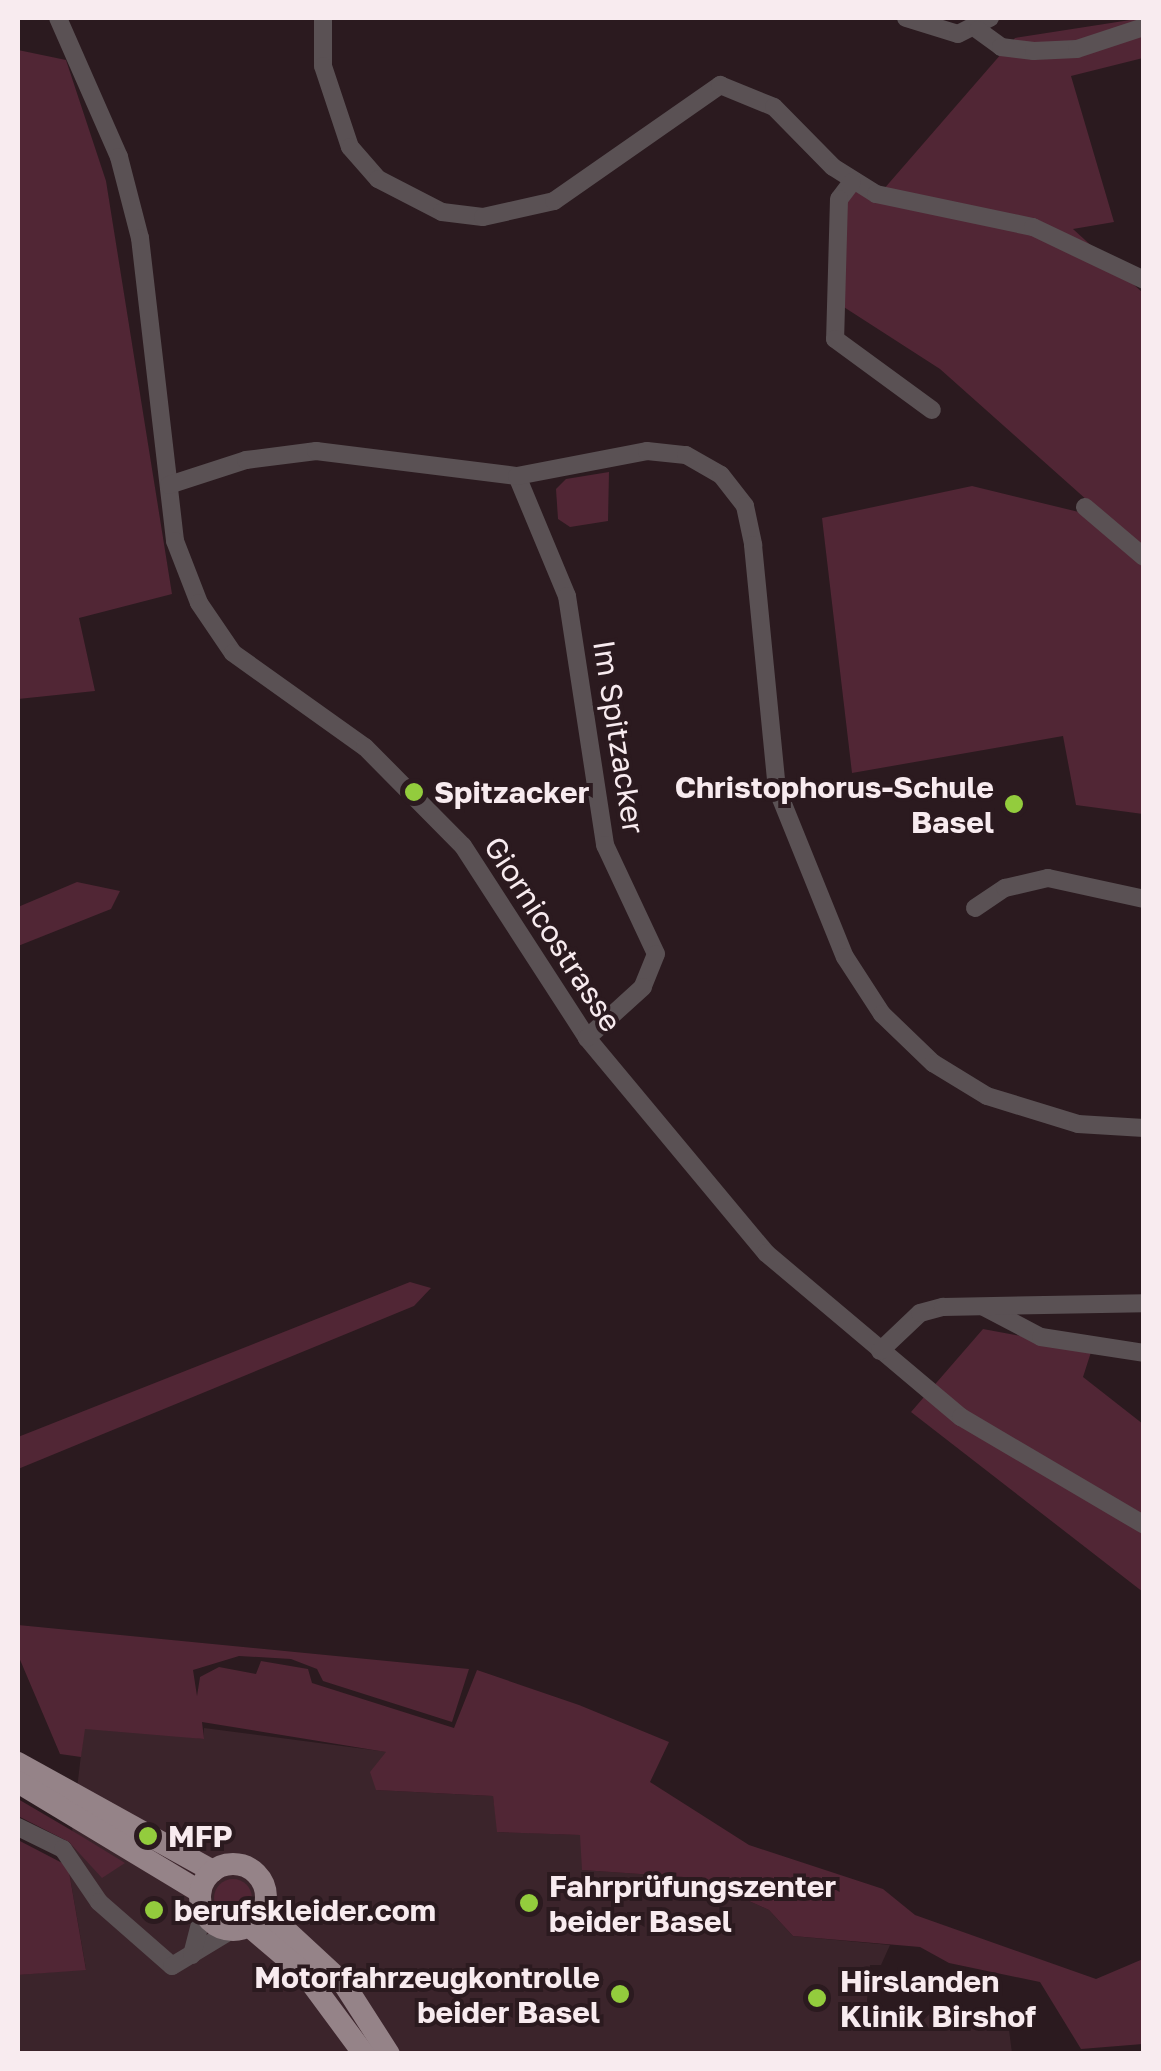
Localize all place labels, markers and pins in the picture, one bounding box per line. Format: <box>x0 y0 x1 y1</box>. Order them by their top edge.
place label: Christophorus-Schule Basel <box>675 769 994 840</box>
place label: Spitzacker <box>434 774 589 810</box>
marker: Spitzacker <box>403 781 425 803</box>
marker: Christophorus-Schule Basel <box>1003 793 1025 815</box>
place label: MFP <box>168 1818 233 1854</box>
marker: MFP <box>137 1825 159 1847</box>
place label: Fahrprüfungszenter beider Basel <box>549 1868 836 1938</box>
place label: berufskleider.com <box>174 1892 436 1928</box>
marker: Fahrprüfungszenter beider Basel <box>518 1892 540 1914</box>
marker: berufskleider.com <box>143 1899 165 1921</box>
place label: Motorfahrzeugkontrolle beider Basel <box>254 1959 600 2030</box>
place label: Hirslanden Klinik Birshof <box>840 1963 1036 2034</box>
marker: Motorfahrzeugkontrolle beider Basel <box>609 1983 631 2005</box>
marker: Hirslanden Klinik Birshof <box>804 1985 830 2011</box>

